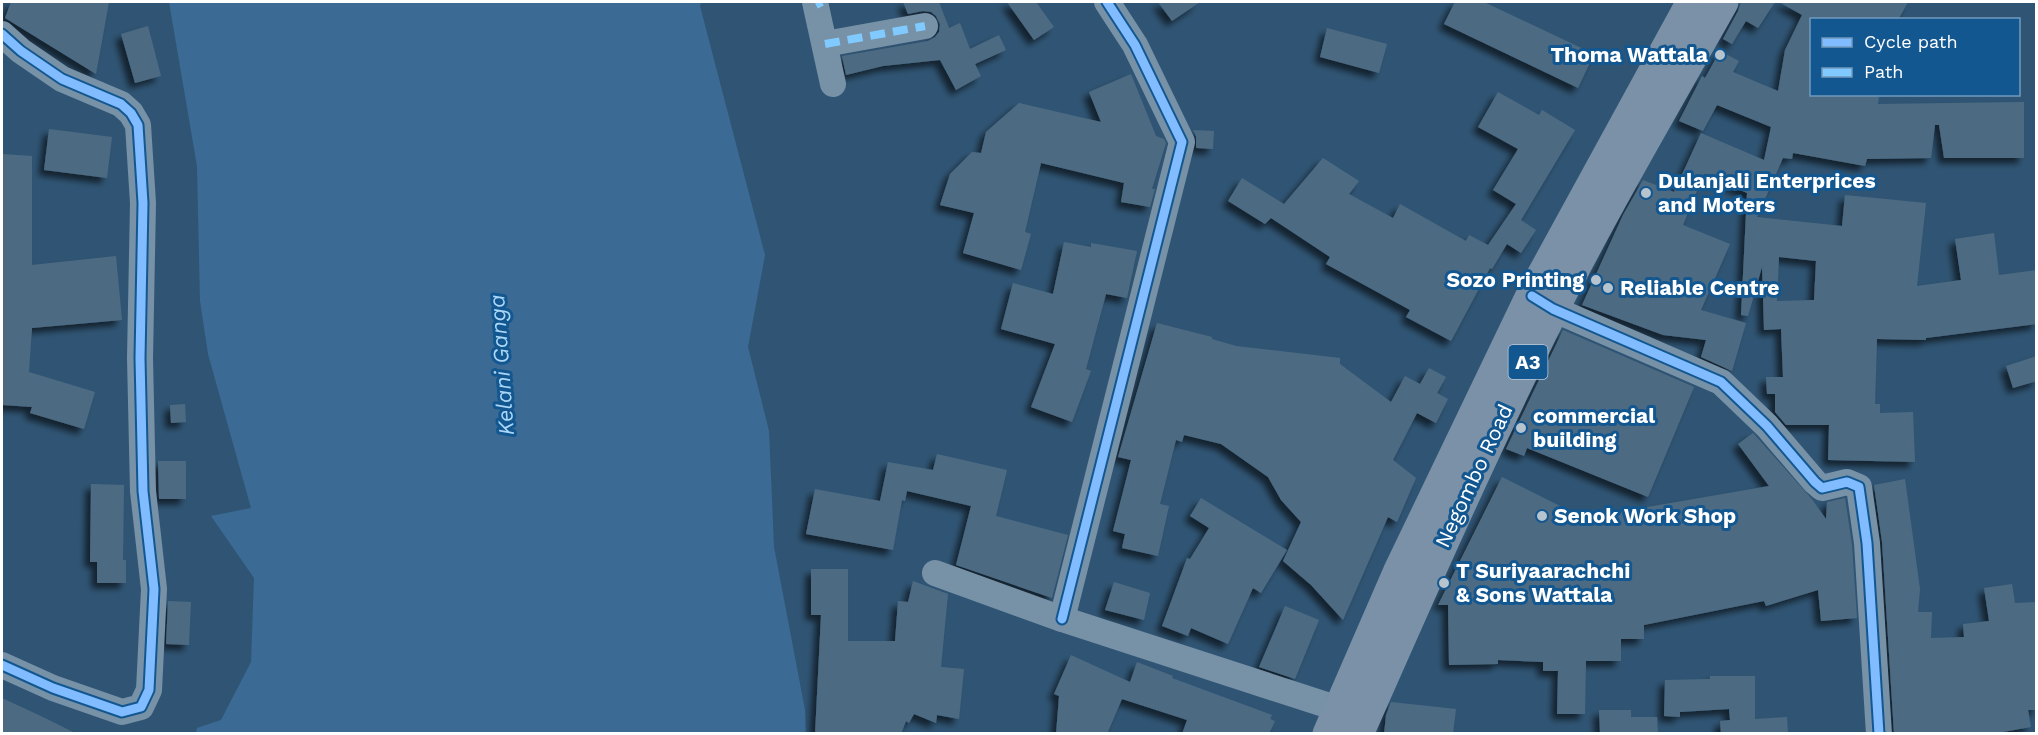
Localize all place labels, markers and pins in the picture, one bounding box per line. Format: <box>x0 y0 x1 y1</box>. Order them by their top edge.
place label: Thoma Wattala <box>1551 42 1709 67</box>
marker: Thoma Wattala <box>1713 48 1727 62</box>
place label: Dulanjali Enterprices and Moters <box>1658 168 1876 217</box>
marker: Dulanjali Enterprices and Moters <box>1639 186 1653 200</box>
place label: Sozo Printing <box>1446 267 1584 292</box>
marker: Sozo Printing <box>1589 273 1603 287</box>
place label: Reliable Centre <box>1620 275 1779 300</box>
marker: Reliable Centre <box>1601 281 1615 295</box>
place label: commercial building <box>1533 403 1655 452</box>
marker: commercial building <box>1514 421 1528 435</box>
place label: Senok Work Shop <box>1554 503 1736 528</box>
marker: Senok Work Shop <box>1535 509 1549 523</box>
place label: T Suriyaarachchi & Sons Wattala <box>1456 558 1630 607</box>
marker: T Suriyaarachchi & Sons Wattala <box>1437 576 1451 590</box>

